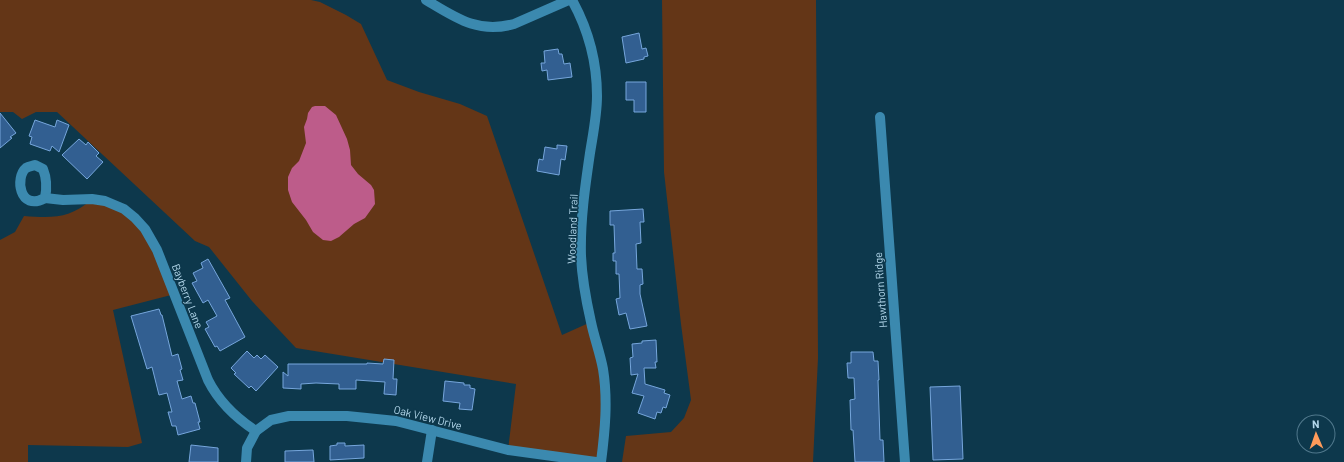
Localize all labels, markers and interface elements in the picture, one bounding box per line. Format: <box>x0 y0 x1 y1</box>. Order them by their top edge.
street label: Woodland Trail <box>564 194 580 264</box>
street label: Hawthorn Ridge <box>871 252 889 328</box>
street label: Bayberry Lane <box>170 262 206 330</box>
street label: Oak View Drive <box>393 402 464 432</box>
north arrow <box>1296 414 1336 454</box>
text: N <box>1312 417 1320 430</box>

